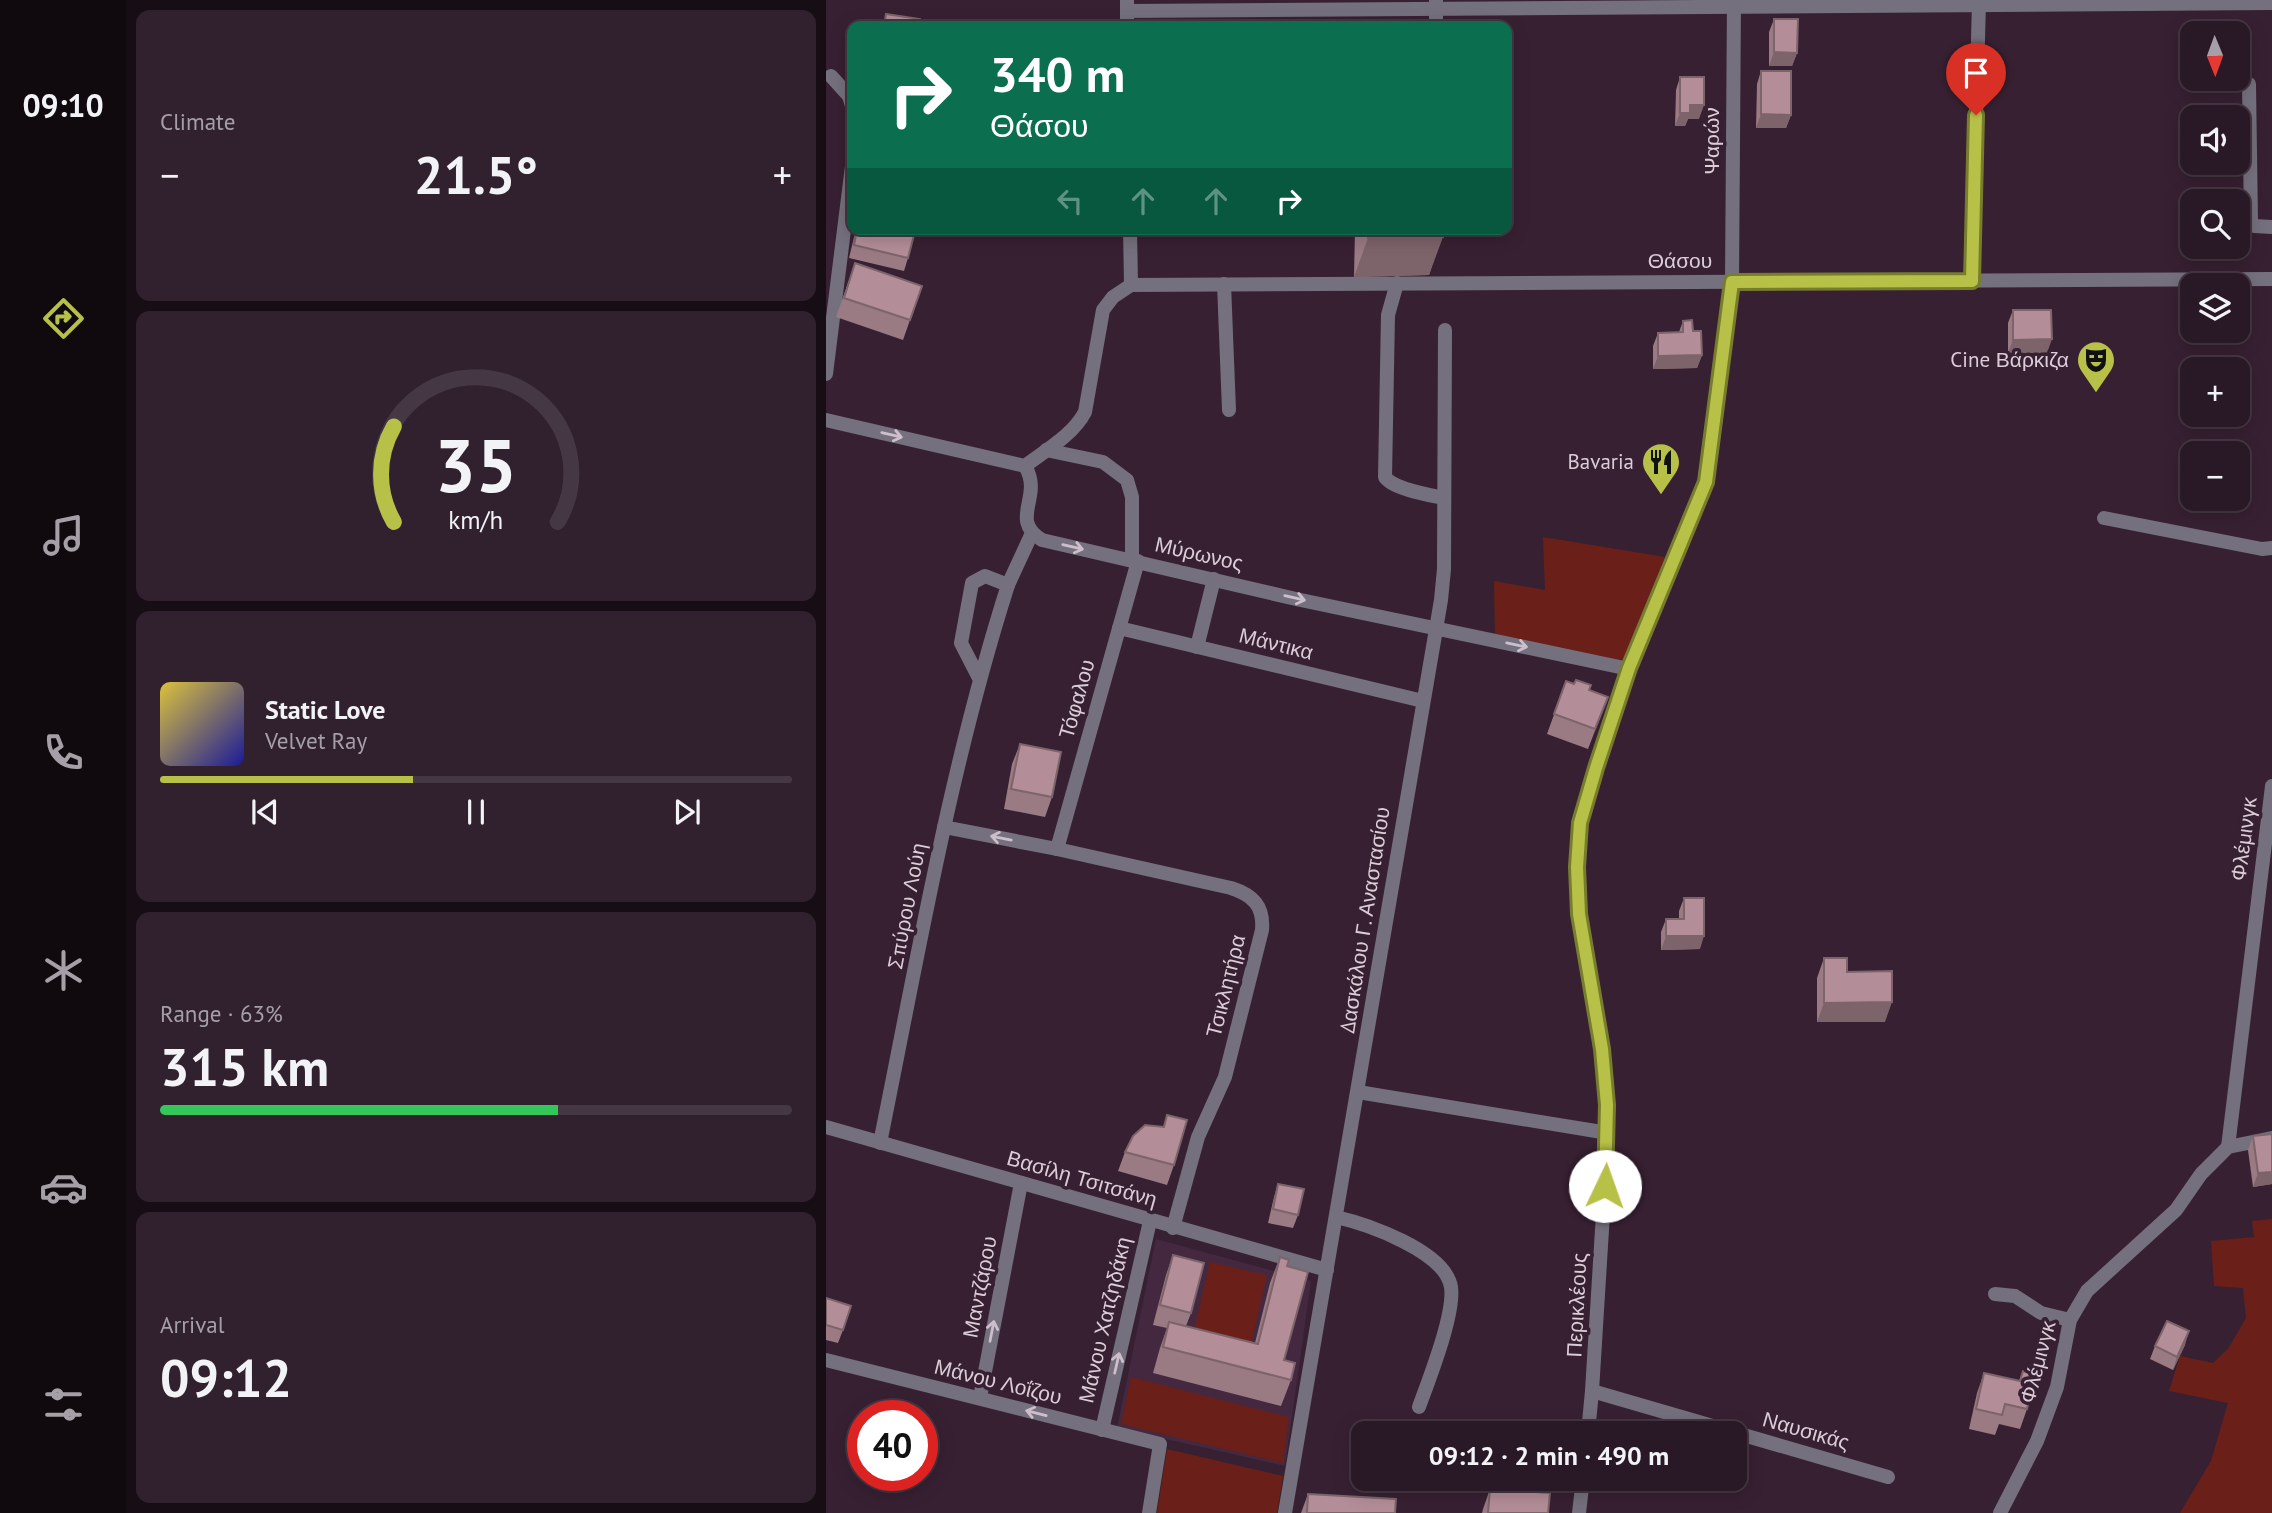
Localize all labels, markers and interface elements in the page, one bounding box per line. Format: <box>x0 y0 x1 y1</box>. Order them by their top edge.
north arrow <box>2180 21 2250 91</box>
map controls <box>2180 21 2250 511</box>
text: 340 m <box>990 42 1125 106</box>
pin <box>1946 43 2006 115</box>
icon: right <box>875 49 966 140</box>
icon: arrive <box>1957 54 1995 92</box>
text: 09:10 <box>22 84 104 126</box>
text: Θάσου <box>990 104 1088 146</box>
button: sound <box>2180 105 2250 175</box>
text: Climate <box>160 107 235 136</box>
street label: Ψαρών <box>1698 107 1725 175</box>
text: 21.5° <box>414 141 538 208</box>
text: − <box>160 150 179 199</box>
text: + <box>773 150 792 199</box>
icon: left <box>1051 182 1089 220</box>
icon: ahead <box>1124 182 1162 220</box>
icon: ahead <box>1197 182 1235 220</box>
icon: right <box>1270 182 1308 220</box>
button: search <box>2180 189 2250 259</box>
street label: Θάσου <box>1648 247 1712 274</box>
button: layers <box>2180 273 2250 343</box>
icon: directions <box>39 294 88 343</box>
theatre icon: Cine Βάρκιζα <box>2075 339 2117 394</box>
place label: Cine Βάρκιζα <box>1950 346 2069 373</box>
button: + <box>2180 357 2250 427</box>
text: 35 <box>435 418 517 512</box>
one-way arrow <box>881 429 903 442</box>
restaurant icon: Bavaria <box>1640 441 1682 496</box>
button: − <box>2180 441 2250 511</box>
place label: Bavaria <box>1568 448 1634 475</box>
text: km/h <box>449 504 503 536</box>
icon: music <box>39 511 88 560</box>
street label: Μύρωνος <box>1152 530 1246 577</box>
one-way arrow <box>1061 540 1084 554</box>
one-way arrow <box>1283 592 1306 606</box>
street label: Μάντικα <box>1236 621 1316 666</box>
one-way arrow <box>1505 638 1528 652</box>
street label: Τόφαλου <box>1052 656 1101 742</box>
text: Static Love <box>265 693 386 726</box>
text: Velvet Ray <box>265 726 367 755</box>
icon: phone <box>39 728 88 777</box>
icon: previous <box>246 793 284 831</box>
icon: pause <box>457 793 495 831</box>
icon: next <box>668 793 706 831</box>
street label: Φλέμινγκ <box>2224 795 2263 883</box>
street label: Δασκάλου Γ. Αναστασίου <box>1333 805 1396 1035</box>
one-way arrow <box>990 831 1013 845</box>
street label: Σπύρου Λούη <box>881 841 932 971</box>
street label: Τσικλητήρα <box>1200 932 1251 1040</box>
icon: climate <box>39 946 88 995</box>
text: Range · 63% <box>160 999 283 1028</box>
text: 315 km <box>160 1033 329 1100</box>
street label: Βασίλη Τσιτσάνη <box>1004 1144 1160 1213</box>
position arrow <box>1568 1149 1642 1223</box>
icon: car <box>39 1163 88 1212</box>
street label: Μαντζάρου <box>956 1234 1003 1340</box>
street label: Μάνου Χατζηδάκη <box>1072 1234 1137 1406</box>
street label: Περικλέους <box>1560 1252 1593 1358</box>
text: Arrival <box>160 1310 224 1339</box>
street label: Φλέμινγκ <box>2014 1317 2062 1406</box>
one-way arrow <box>986 1320 1000 1343</box>
text: 09:12 <box>160 1344 292 1411</box>
one-way arrow <box>1111 1352 1125 1375</box>
street label: Μάνου Λοΐζου <box>932 1353 1065 1410</box>
icon: filters <box>39 1380 88 1429</box>
speed limit sign: 40 <box>847 1400 938 1491</box>
street label: Ναυσικάς <box>1760 1405 1853 1456</box>
one-way arrow <box>1025 1406 1048 1419</box>
text: 09:12 · 2 min · 490 m <box>1429 1439 1669 1472</box>

